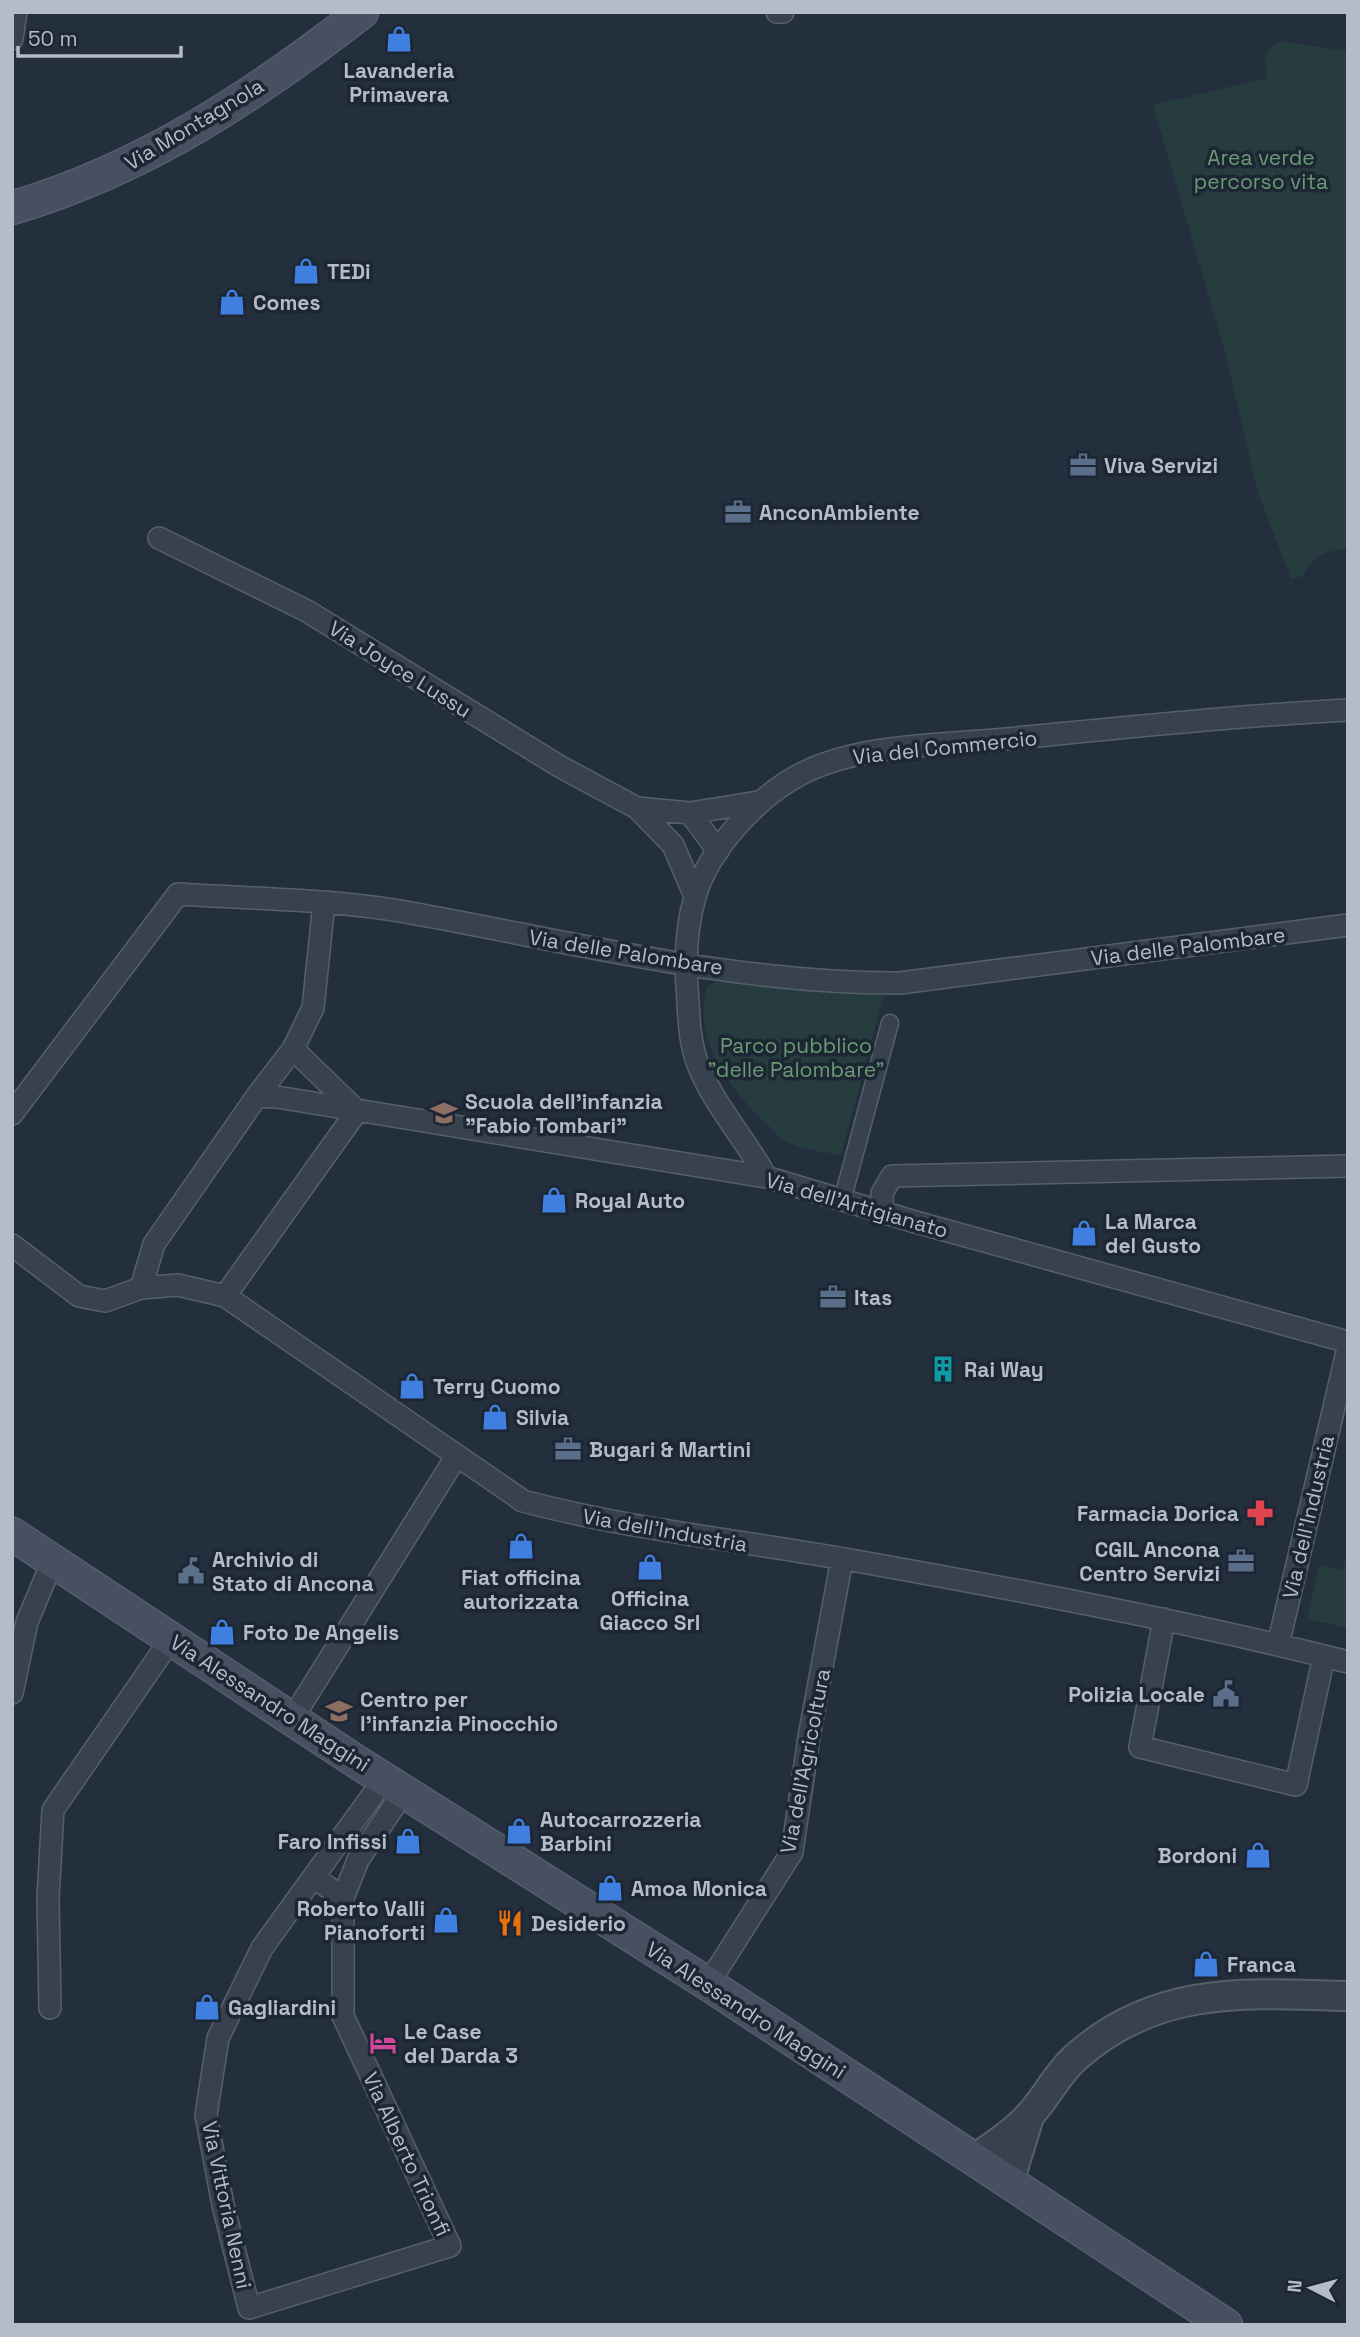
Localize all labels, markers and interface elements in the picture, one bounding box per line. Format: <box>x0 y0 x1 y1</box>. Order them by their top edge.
scale bar <box>18 14 180 58</box>
shop icon: Lavanderia Primavera <box>384 24 414 54</box>
text: 50 m <box>28 25 78 52</box>
place label: Lavanderia Primavera <box>344 57 454 108</box>
street label: Via Montagnola <box>120 72 268 176</box>
park label: Area verde percorso vita <box>1194 144 1328 195</box>
shop icon: TEDi <box>291 256 321 286</box>
place label: TEDi <box>327 258 371 285</box>
shop icon: Comes <box>217 287 247 317</box>
place label: Comes <box>253 289 320 316</box>
office icon: Viva Servizi <box>1068 450 1098 480</box>
place label: Viva Servizi <box>1104 452 1218 479</box>
office icon: AnconAmbiente <box>723 497 753 527</box>
place label: AnconAmbiente <box>759 499 920 526</box>
street label: Via Joyce Lussu <box>324 614 476 724</box>
street label: Via del Commercio <box>851 724 1039 770</box>
street label: Via delle Palombare <box>1089 921 1287 971</box>
street label: Via delle Palombare <box>527 923 725 981</box>
park label: Parco pubblico "delle Palombare" <box>708 1032 884 1083</box>
place label: Scuola dell'infanzia "Fabio Tombari" <box>465 1088 663 1139</box>
school or university icon: Scuola dell'infanzia "Fabio Tombari" <box>429 1098 459 1128</box>
street label: Via dell'Artigianato <box>763 1166 951 1244</box>
shop icon: Royal Auto <box>539 1185 569 1215</box>
place label: Royal Auto <box>575 1187 685 1214</box>
place label: La Marca del Gusto <box>1105 1208 1201 1259</box>
shop icon: La Marca del Gusto <box>1069 1218 1099 1248</box>
office icon: Itas <box>818 1282 848 1312</box>
place label: Itas <box>854 1284 892 1311</box>
building icon: Rai Way <box>928 1354 958 1384</box>
place label: Rai Way <box>964 1356 1044 1383</box>
shop icon: Terry Cuomo <box>397 1371 427 1401</box>
place label: Terry Cuomo <box>433 1373 561 1400</box>
shop icon: Silvia <box>480 1402 510 1432</box>
place label: Silvia <box>516 1404 569 1431</box>
street label: Via dell'Industria <box>1276 1433 1340 1601</box>
office icon: Bugari & Martini <box>553 1434 583 1464</box>
place label: Bugari & Martini <box>589 1436 751 1463</box>
pharmacy icon: Farmacia Dorica <box>1245 1498 1275 1528</box>
place label: Farmacia Dorica <box>1077 1500 1239 1527</box>
street label: Via dell'Industria <box>580 1502 750 1558</box>
shop icon: Fiat officina autorizzata <box>506 1531 536 1561</box>
place label: CGIL Ancona Centro Servizi <box>1079 1536 1220 1587</box>
place label: Archivio di Stato di Ancona <box>212 1546 374 1597</box>
office icon: CGIL Ancona Centro Servizi <box>1226 1546 1256 1576</box>
shop icon: Officina Giacco Srl <box>635 1552 665 1582</box>
public building icon: Archivio di Stato di Ancona <box>176 1556 206 1586</box>
place label: Fiat officina autorizzata <box>461 1564 581 1615</box>
place label: Officina Giacco Srl <box>600 1585 700 1636</box>
shop icon: Foto De Angelis <box>207 1617 237 1647</box>
place label: Foto De Angelis <box>243 1619 399 1646</box>
street label: Via Alessandro Maggini <box>165 1628 375 1778</box>
street label: Via dell'Agricoltura <box>774 1666 836 1856</box>
public building icon: Polizia Locale <box>1211 1679 1241 1709</box>
place label: Polizia Locale <box>1068 1681 1205 1708</box>
place label: Centro per l'infanzia Pinocchio <box>360 1686 558 1737</box>
school or university icon: Centro per l'infanzia Pinocchio <box>324 1696 354 1726</box>
place label: Autocarrozzeria Barbini <box>540 1806 701 1857</box>
shop icon: Autocarrozzeria Barbini <box>504 1816 534 1846</box>
shop icon: Faro Infissi <box>393 1826 423 1856</box>
place label: Faro Infissi <box>278 1828 387 1855</box>
shop icon: Bordoni <box>1243 1840 1273 1870</box>
place label: Bordoni <box>1157 1842 1237 1869</box>
shop icon: Amoa Monica <box>595 1873 625 1903</box>
place label: Amoa Monica <box>631 1875 767 1902</box>
place label: Roberto Valli Pianoforti <box>297 1895 425 1946</box>
shop icon: Roberto Valli Pianoforti <box>431 1905 461 1935</box>
restaurant icon: Desiderio <box>495 1908 525 1938</box>
place label: Desiderio <box>531 1910 626 1937</box>
street label: Via Alessandro Maggini <box>641 1935 851 2085</box>
shop icon: Franca <box>1191 1949 1221 1979</box>
place label: Franca <box>1227 1951 1296 1978</box>
shop icon: Gagliardini <box>192 1992 222 2022</box>
place label: Gagliardini <box>228 1994 336 2021</box>
place label: Le Case del Darda 3 <box>404 2018 518 2069</box>
hotel icon: Le Case del Darda 3 <box>368 2028 398 2058</box>
street label: Via Alberto Trionfi <box>357 2068 457 2240</box>
street label: Via Vittoria Nenni <box>196 2119 258 2291</box>
north arrow <box>1276 2253 1346 2323</box>
text: N <box>1281 2279 1308 2294</box>

